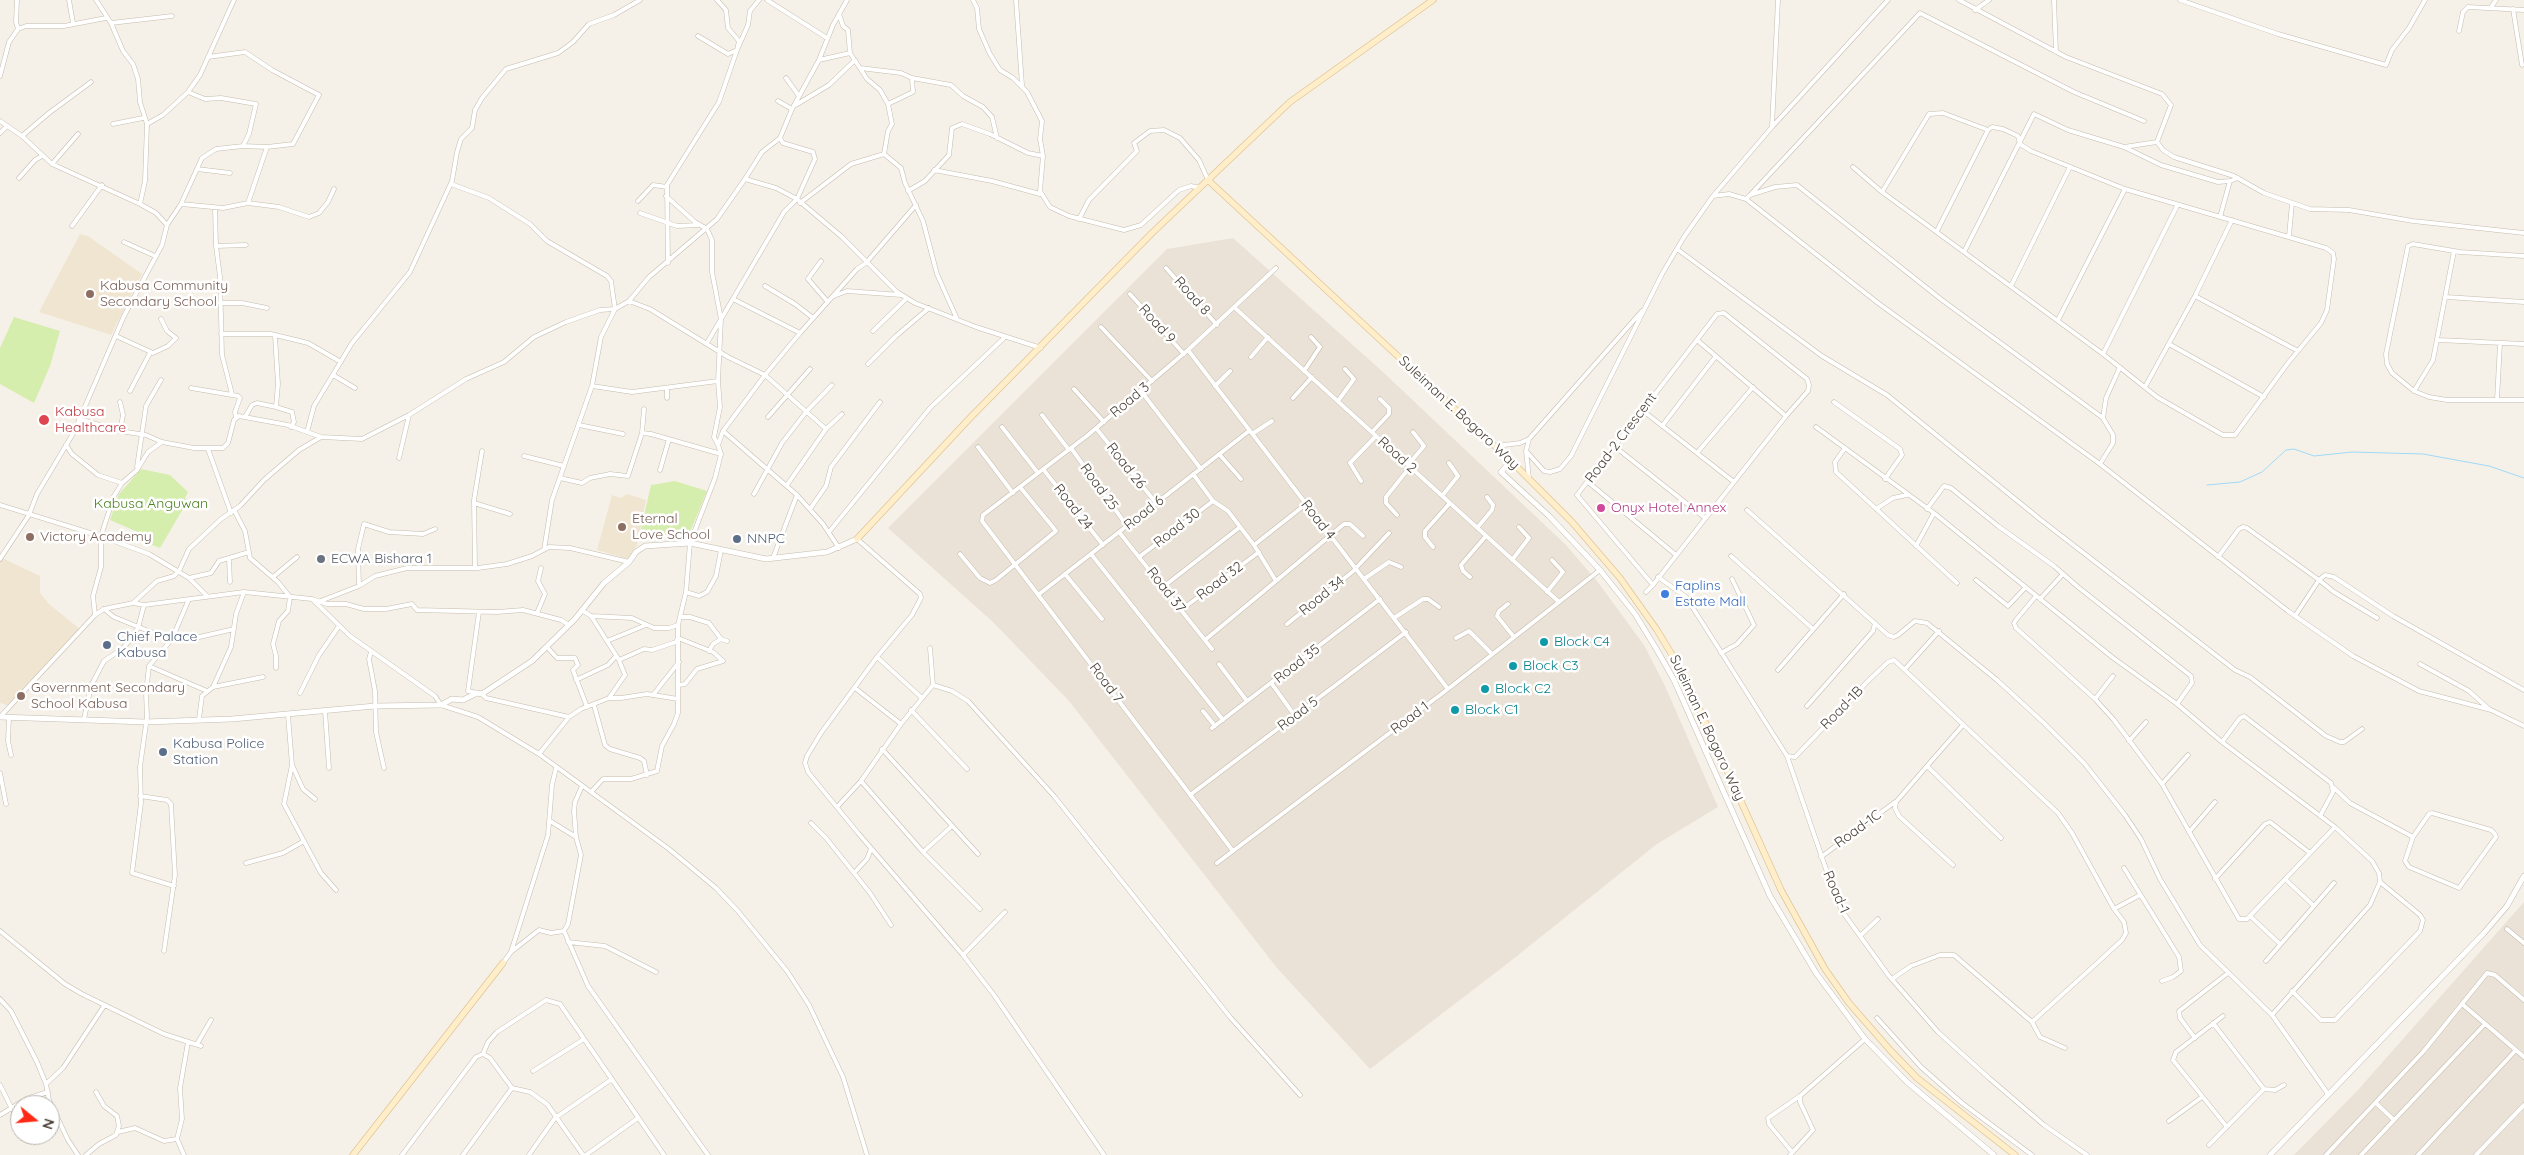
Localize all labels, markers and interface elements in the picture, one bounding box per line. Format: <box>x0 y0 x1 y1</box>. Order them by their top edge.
street label: Road 8 <box>1170 273 1214 319</box>
place label: Kabusa Community Secondary School <box>100 278 228 310</box>
marker: Kabusa Community Secondary School <box>84 288 96 300</box>
street label: Road 9 <box>1135 301 1179 347</box>
street label: Suleiman E. Bogoro Way <box>1395 353 1523 473</box>
street label: Road 3 <box>1107 379 1153 421</box>
street label: Road-2 Crescent <box>1582 390 1660 486</box>
place label: Kabusa Healthcare <box>55 404 126 437</box>
marker: Kabusa Healthcare <box>37 413 51 427</box>
street label: Road 2 <box>1374 433 1420 477</box>
street label: Road 26 <box>1103 440 1149 492</box>
street label: Road 25 <box>1076 460 1122 514</box>
street label: Road 24 <box>1050 481 1096 533</box>
street label: Road 6 <box>1121 492 1167 534</box>
park label: Kabusa Anguwan <box>94 496 208 512</box>
street label: Road 4 <box>1297 497 1339 543</box>
place label: Onyx Hotel Annex <box>1611 500 1726 516</box>
marker: Onyx Hotel Annex <box>1595 502 1607 514</box>
street label: Road 30 <box>1150 505 1204 551</box>
place label: Eternal Love School <box>632 511 710 544</box>
marker: Eternal Love School <box>616 521 628 533</box>
place label: Victory Academy <box>40 529 152 545</box>
marker: Victory Academy <box>24 531 36 543</box>
place label: NNPC <box>747 531 785 547</box>
marker: NNPC <box>731 533 743 545</box>
place label: ECWA Bishara 1 <box>331 551 432 567</box>
marker: ECWA Bishara 1 <box>315 553 327 565</box>
street label: Road 32 <box>1194 558 1246 604</box>
street label: Road 37 <box>1143 564 1189 616</box>
street label: Road 34 <box>1296 573 1348 619</box>
place label: Faplins Estate Mall <box>1675 578 1746 610</box>
marker: Faplins Estate Mall <box>1659 588 1671 600</box>
place label: Chief Palace Kabusa <box>117 629 197 662</box>
place label: Block C4 <box>1554 634 1610 650</box>
marker: Block C4 <box>1538 636 1550 648</box>
marker: Chief Palace Kabusa <box>101 639 113 651</box>
street label: Road 35 <box>1271 641 1323 687</box>
street label: Suleiman E. Bogoro Way <box>1666 652 1748 804</box>
place label: Block C3 <box>1523 658 1579 674</box>
street label: Road 7 <box>1086 660 1126 706</box>
marker: Block C3 <box>1507 660 1519 672</box>
place label: Government Secondary School Kabusa <box>31 680 185 712</box>
place label: Block C2 <box>1495 681 1551 697</box>
marker: Block C2 <box>1479 683 1491 695</box>
street label: Road-1B <box>1817 683 1867 733</box>
marker: Government Secondary School Kabusa <box>15 690 27 702</box>
street label: Road 5 <box>1275 693 1321 735</box>
street label: Road 1 <box>1387 698 1433 738</box>
place label: Block C1 <box>1465 702 1518 718</box>
marker: Block C1 <box>1449 704 1461 716</box>
place label: Kabusa Police Station <box>173 736 264 769</box>
marker: Kabusa Police Station <box>157 746 169 758</box>
street label: Road-1C <box>1831 806 1885 852</box>
street label: Road-1 <box>1819 868 1853 916</box>
north arrow <box>10 1095 60 1145</box>
text: N <box>38 1117 59 1132</box>

